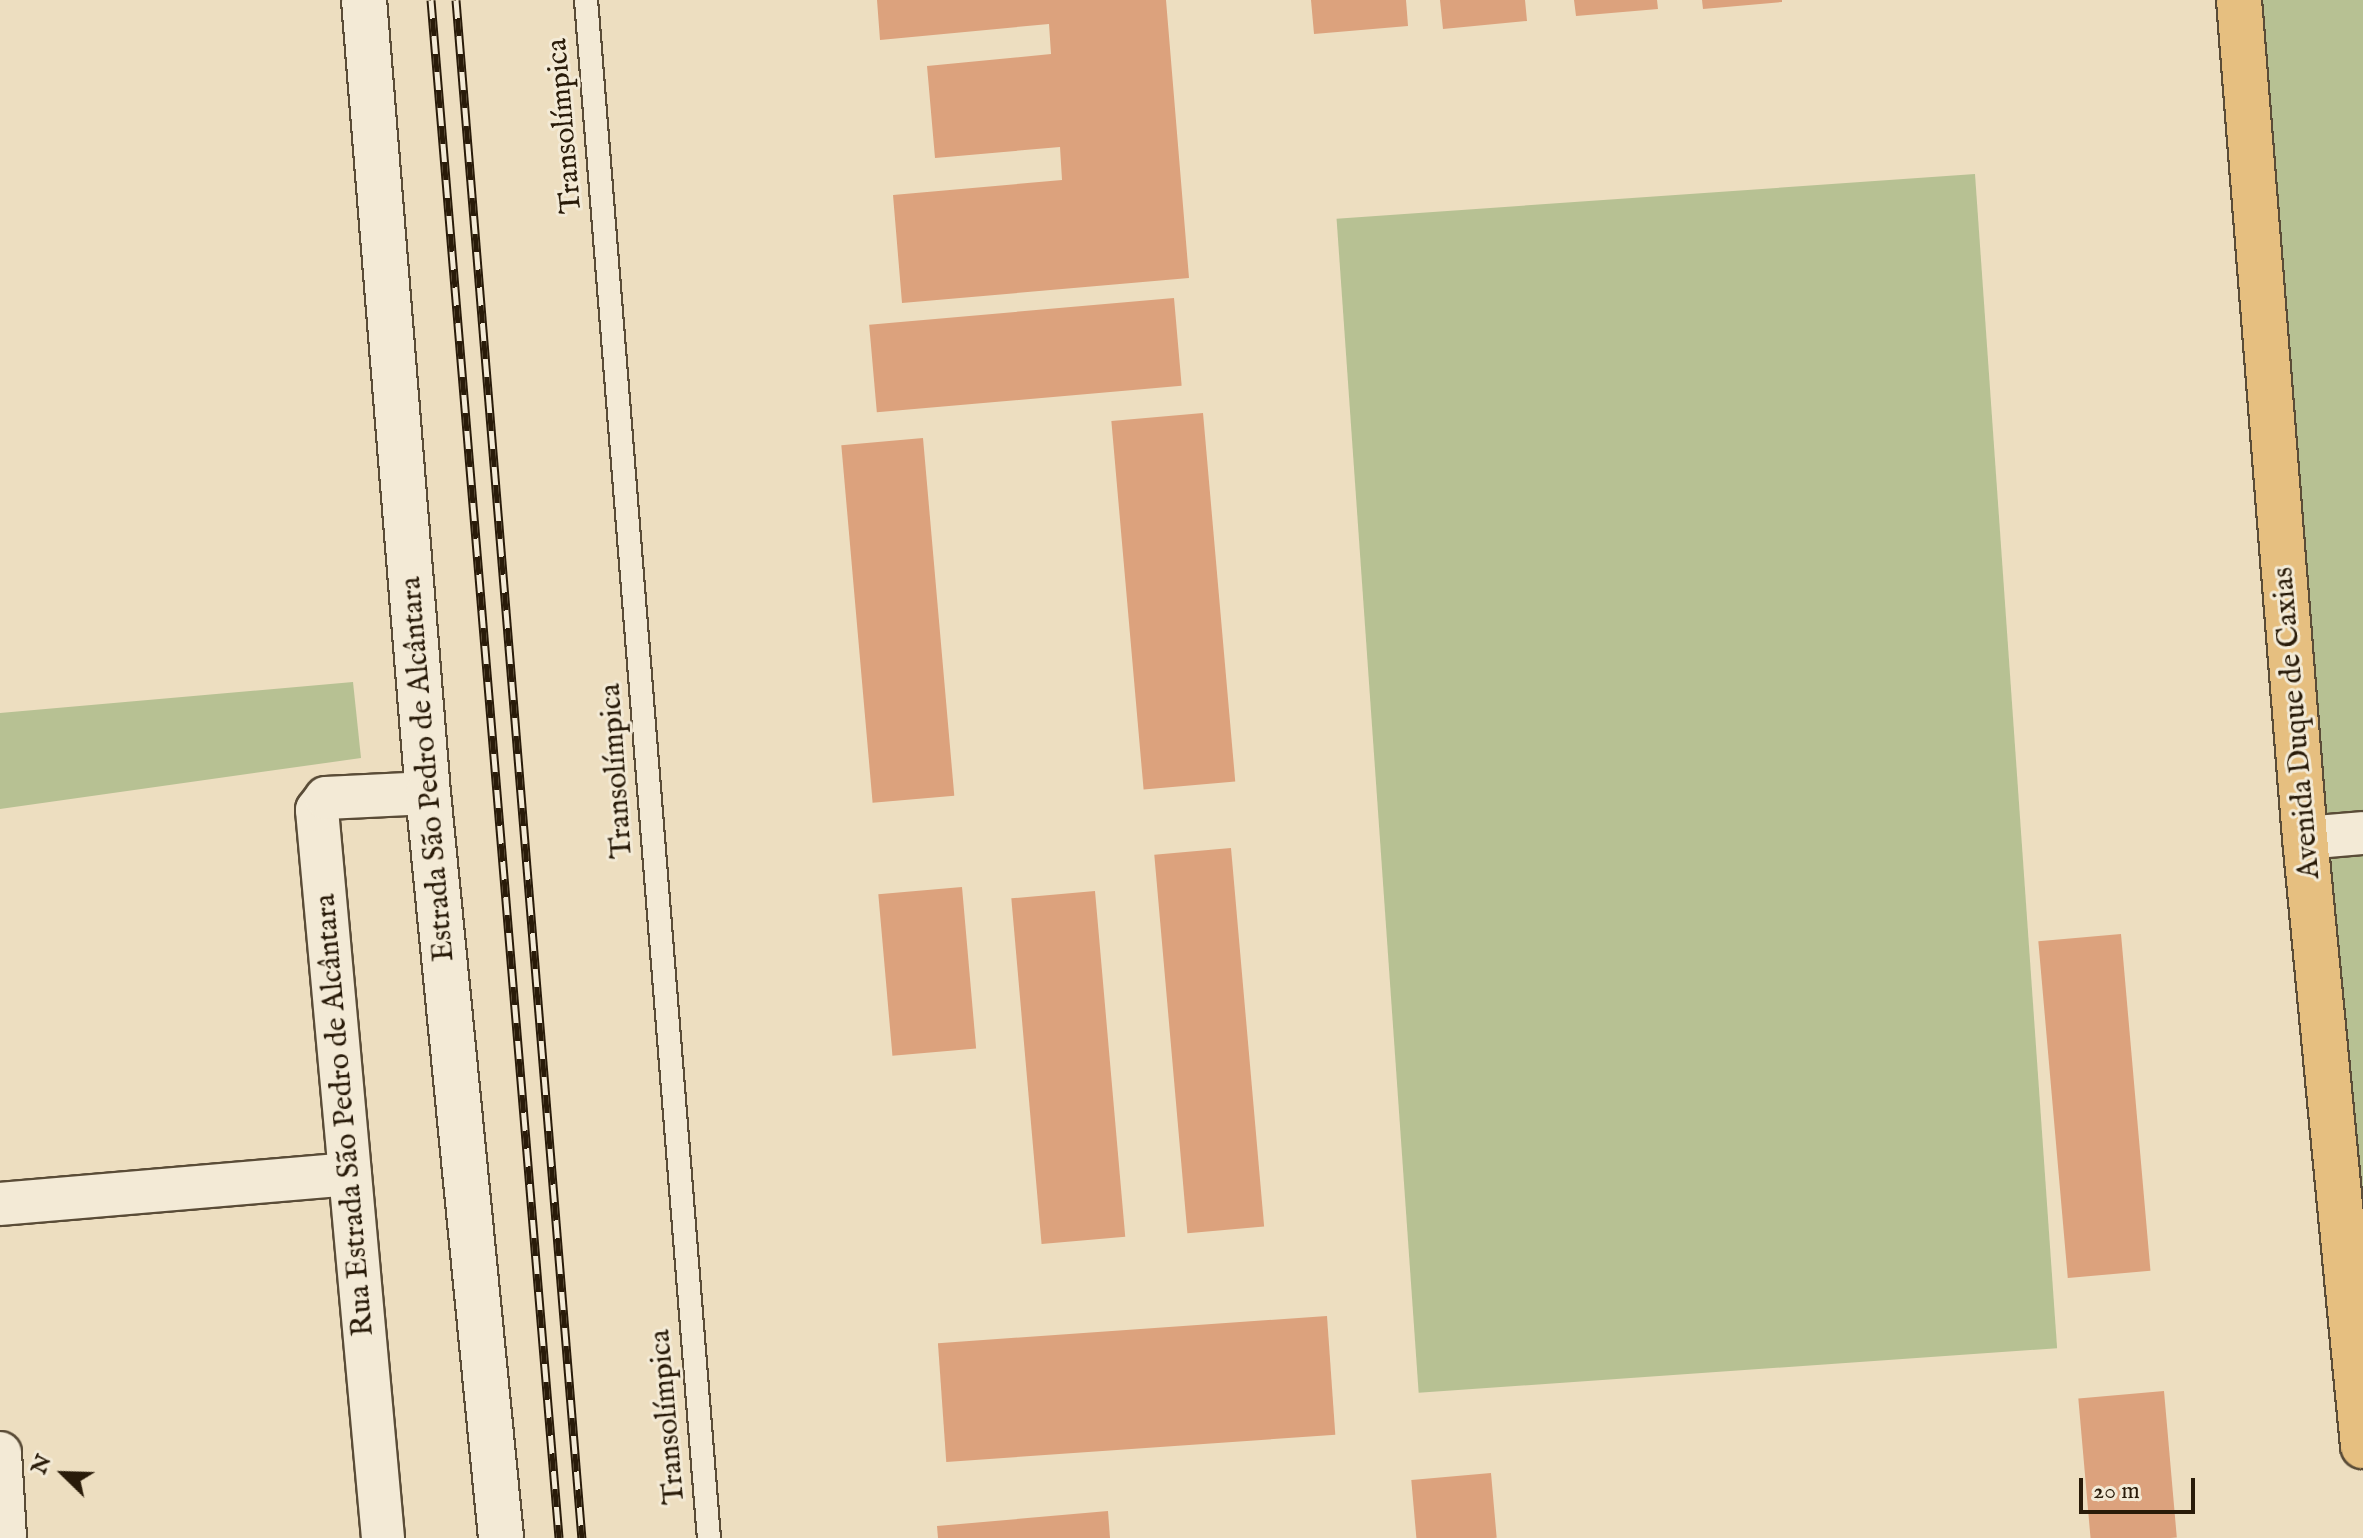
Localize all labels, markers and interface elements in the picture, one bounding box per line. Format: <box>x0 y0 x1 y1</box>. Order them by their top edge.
street label: Transolímpica <box>539 37 591 215</box>
street label: Avenida Duque de Caxias <box>2265 565 2329 881</box>
street label: Estrada São Pedro de Alcântara <box>393 575 463 963</box>
street label: Transolímpica <box>593 682 641 860</box>
street label: Rua Estrada São Pedro de Alcântara <box>308 892 382 1338</box>
street label: Transolímpica <box>642 1328 694 1506</box>
north arrow <box>24 1434 104 1514</box>
text: N <box>25 1450 59 1479</box>
scale bar <box>2083 1462 2199 1512</box>
text: 20 m <box>2093 1476 2140 1507</box>

